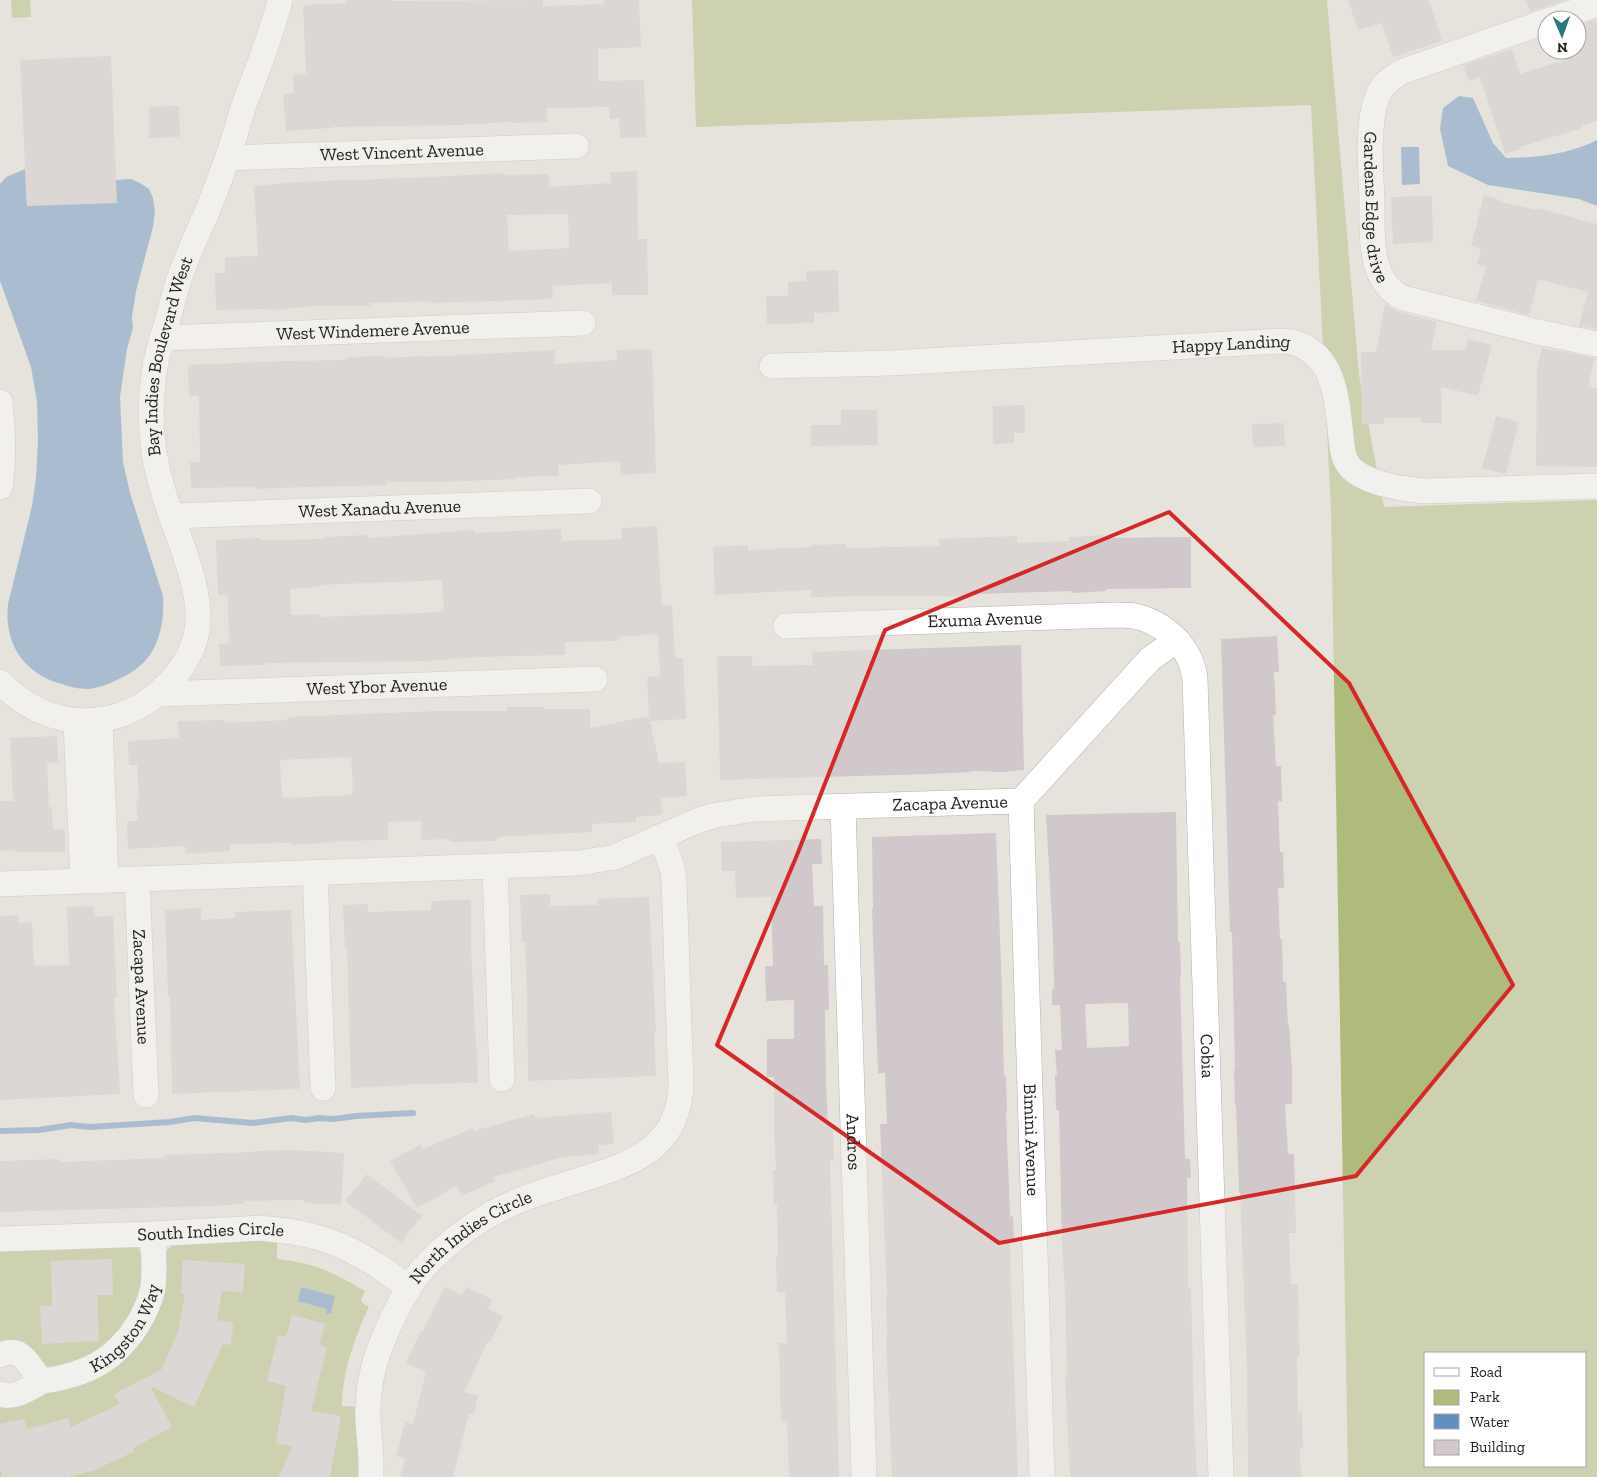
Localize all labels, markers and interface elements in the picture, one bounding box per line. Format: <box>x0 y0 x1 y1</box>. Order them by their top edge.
north arrow <box>1537 10 1587 60</box>
text: N <box>1556 39 1568 56</box>
street label: Gardens Edge drive <box>1359 131 1394 287</box>
street label: West Vincent Avenue <box>320 138 484 166</box>
street label: Bay Indies Boulevard West <box>140 253 198 458</box>
street label: West Windemere Avenue <box>276 316 470 345</box>
street label: Happy Landing <box>1172 330 1292 358</box>
street label: West Xanadu Avenue <box>298 495 462 522</box>
street label: Exuma Avenue <box>927 606 1043 632</box>
street label: West Ybor Avenue <box>306 673 448 700</box>
street label: Zacapa Avenue <box>892 790 1008 816</box>
street label: Zacapa Avenue <box>128 929 155 1045</box>
street label: Cobia <box>1196 1034 1219 1079</box>
street label: Bimini Avenue <box>1019 1083 1044 1196</box>
street label: Andros <box>842 1113 865 1171</box>
street label: North Indies Circle <box>404 1185 535 1288</box>
street label: South Indies Circle <box>137 1217 285 1246</box>
street label: Kingston Way <box>86 1282 164 1377</box>
legend <box>1424 1352 1587 1467</box>
text: Road <box>1470 1363 1503 1381</box>
text: Park <box>1470 1388 1500 1406</box>
text: Water <box>1470 1413 1510 1431</box>
text: Building <box>1470 1438 1525 1456</box>

